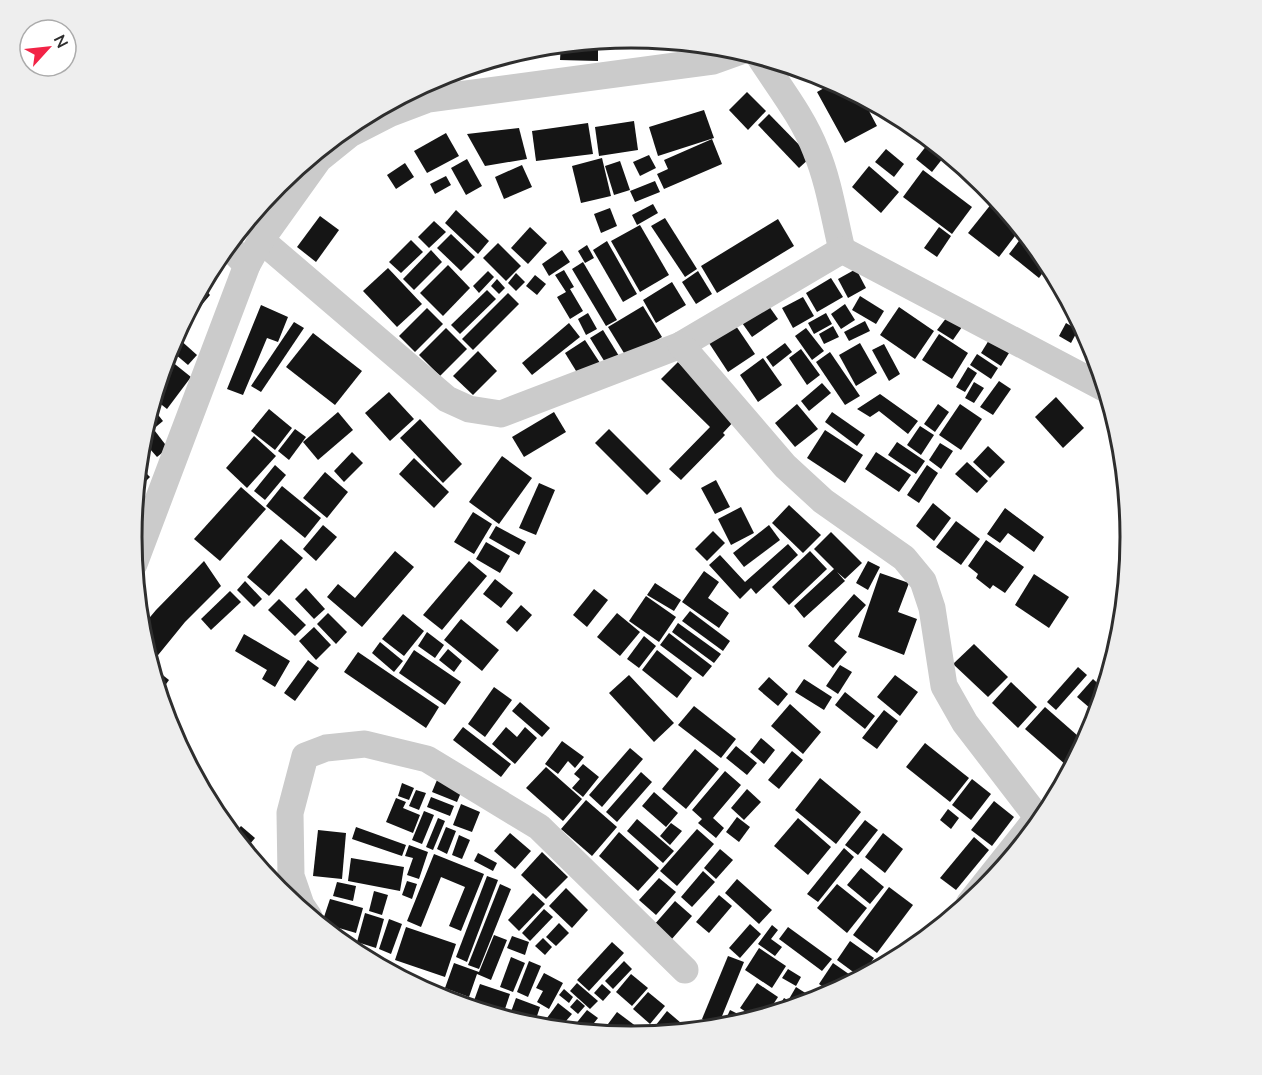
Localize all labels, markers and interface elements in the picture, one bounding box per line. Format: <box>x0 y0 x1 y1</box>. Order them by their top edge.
north arrow <box>18 18 78 78</box>
text: N <box>50 31 73 51</box>

